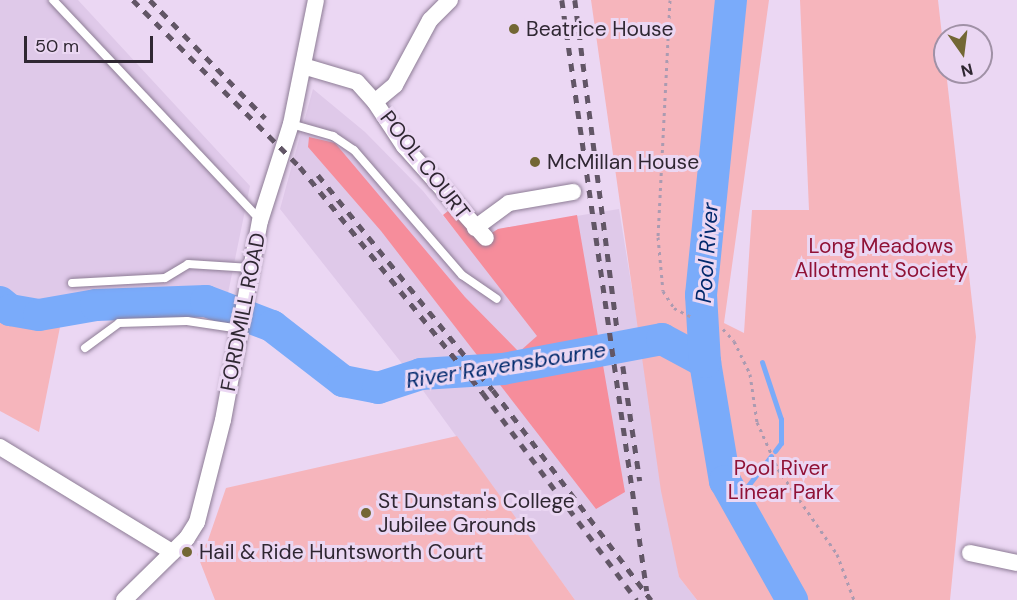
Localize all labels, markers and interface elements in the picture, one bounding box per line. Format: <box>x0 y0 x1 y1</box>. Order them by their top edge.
place label: Beatrice House <box>526 16 674 42</box>
marker: Beatrice House <box>507 22 521 36</box>
scale bar <box>27 24 156 62</box>
north arrow <box>933 24 993 84</box>
text: 50 m <box>35 34 79 58</box>
text: N <box>959 58 975 82</box>
street label: POOL COURT <box>375 106 475 224</box>
place label: McMillan House <box>547 149 699 175</box>
marker: McMillan House <box>528 155 542 169</box>
water label: Pool River <box>690 202 724 304</box>
street label: FORDMILL ROAD <box>215 231 271 393</box>
park label: Long Meadows Allotment Society <box>794 233 968 283</box>
water label: River Ravensbourne <box>404 336 608 394</box>
park label: Pool River Linear Park <box>728 455 834 505</box>
place label: St Dunstan's College Jubilee Grounds <box>378 488 575 538</box>
marker: St Dunstan's College Jubilee Grounds <box>359 506 373 520</box>
place label: Hail & Ride Huntsworth Court <box>199 539 483 565</box>
marker: Hail & Ride Huntsworth Court <box>180 545 194 559</box>

